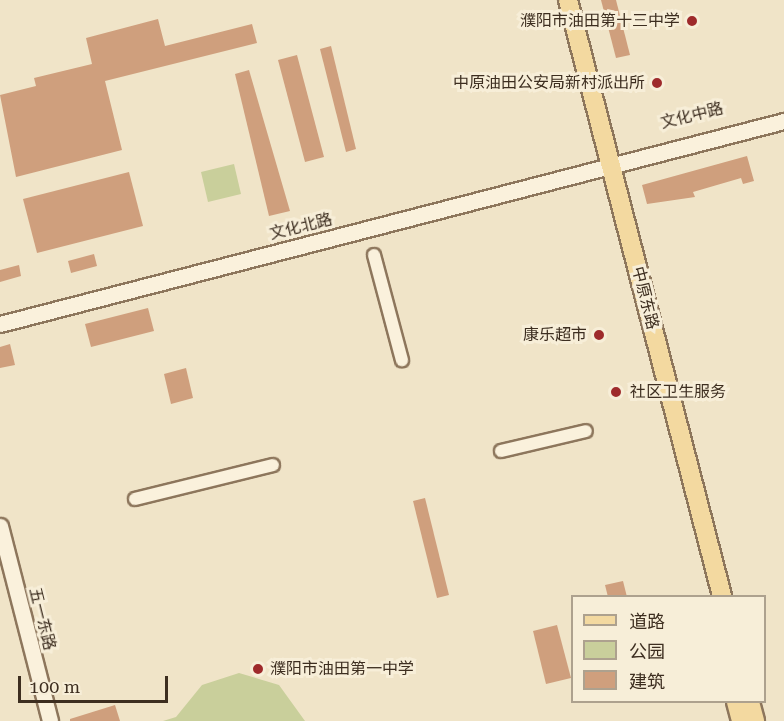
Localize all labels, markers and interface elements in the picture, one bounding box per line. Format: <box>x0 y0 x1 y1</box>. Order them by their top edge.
place label: 濮阳市油田第十三中学 <box>520 11 680 31</box>
marker: 濮阳市油田第十三中学 <box>685 14 699 28</box>
place label: 中原油田公安局新村派出所 <box>453 73 645 93</box>
marker: 中原油田公安局新村派出所 <box>650 76 664 90</box>
street label: 文化中路 <box>659 99 725 133</box>
street label: 文化北路 <box>268 210 334 244</box>
street label: 中原东路 <box>628 265 662 331</box>
place label: 康乐超市 <box>523 325 587 345</box>
marker: 康乐超市 <box>592 328 606 342</box>
place label: 社区卫生服务 <box>630 382 726 402</box>
marker: 社区卫生服务 <box>607 383 625 401</box>
street label: 五一东路 <box>25 586 59 652</box>
legend <box>571 595 766 703</box>
text: 道路 <box>629 611 665 632</box>
text: 公园 <box>629 641 665 662</box>
place label: 濮阳市油田第一中学 <box>270 659 414 679</box>
marker: 濮阳市油田第一中学 <box>251 662 265 676</box>
scale bar <box>21 664 171 702</box>
text: 建筑 <box>629 671 665 692</box>
text: 100 m <box>29 676 80 697</box>

